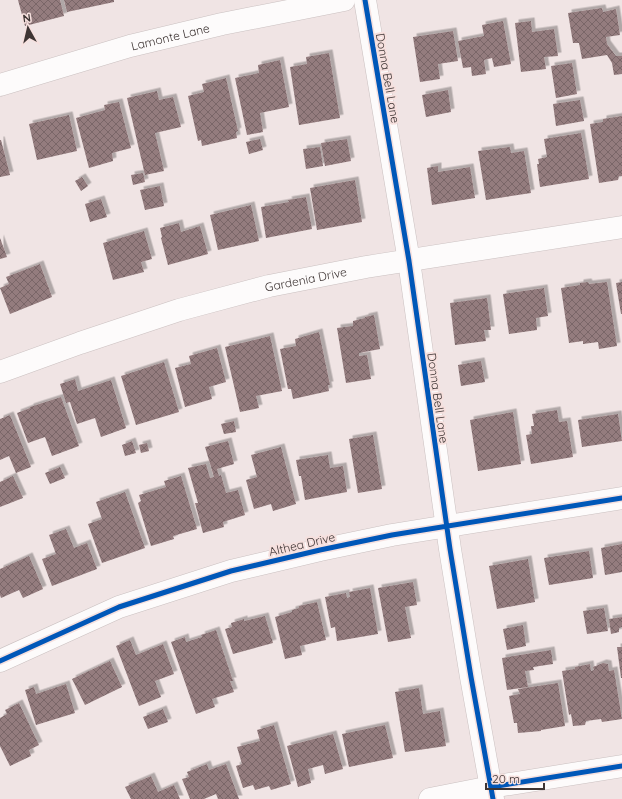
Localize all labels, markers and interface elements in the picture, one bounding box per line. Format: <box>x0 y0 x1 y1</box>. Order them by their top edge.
north arrow <box>8 8 48 48</box>
text: N <box>22 11 32 26</box>
street label: Lamonte Lane <box>129 20 211 53</box>
street label: Donna Bell Lane <box>373 32 403 124</box>
street label: Gardenia Drive <box>263 263 348 294</box>
street label: Donna Bell Lane <box>424 352 452 444</box>
street label: Althea Drive <box>267 529 337 559</box>
scale bar <box>486 765 544 791</box>
text: 20 m <box>492 771 520 786</box>

